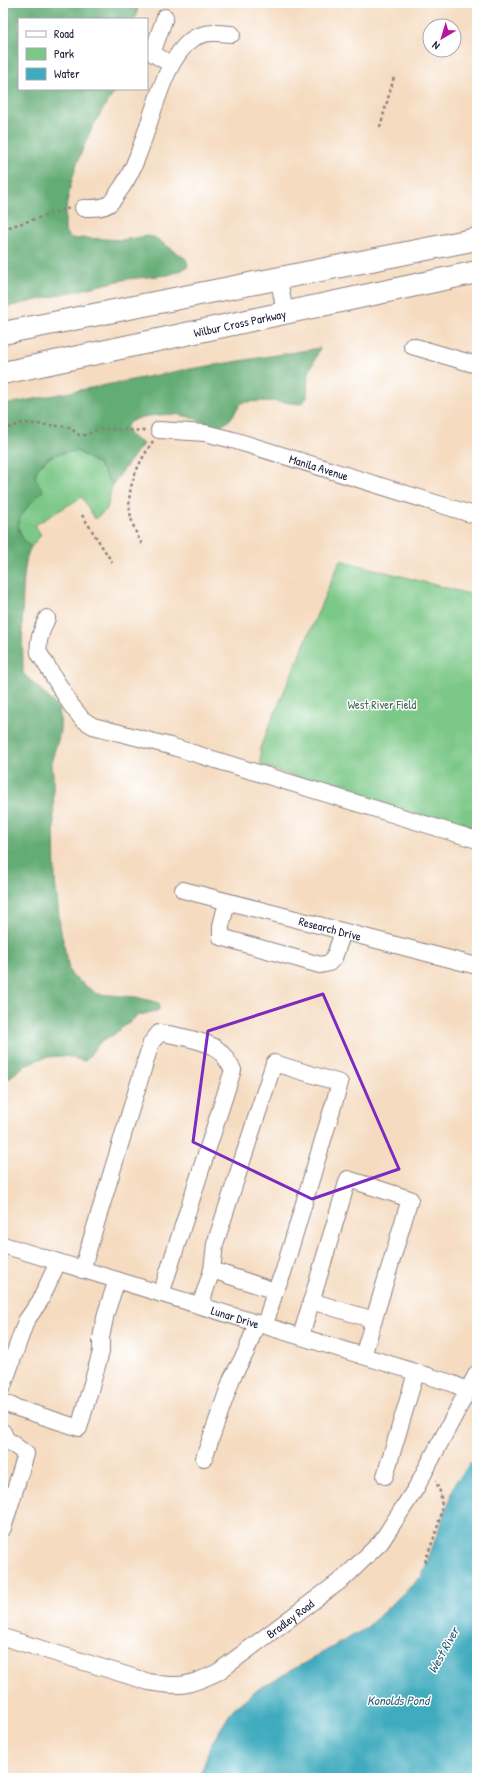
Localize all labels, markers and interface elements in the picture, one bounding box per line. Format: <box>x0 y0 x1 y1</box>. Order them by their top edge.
legend <box>18 18 148 90</box>
north arrow <box>422 18 462 58</box>
text: Road <box>54 25 74 42</box>
text: N <box>429 38 442 53</box>
text: Park <box>54 45 74 62</box>
text: Water <box>54 65 80 82</box>
street label: Wilbur Cross Parkway <box>192 304 287 341</box>
street label: Manila Avenue <box>287 450 351 484</box>
park label: West River Field <box>348 696 417 713</box>
street label: Research Drive <box>297 912 364 944</box>
street label: Lunar Drive <box>209 1301 262 1332</box>
street label: Bradley Road <box>262 1595 317 1642</box>
water label: West River <box>423 1622 464 1676</box>
water label: Konolds Pond <box>367 1691 431 1709</box>

